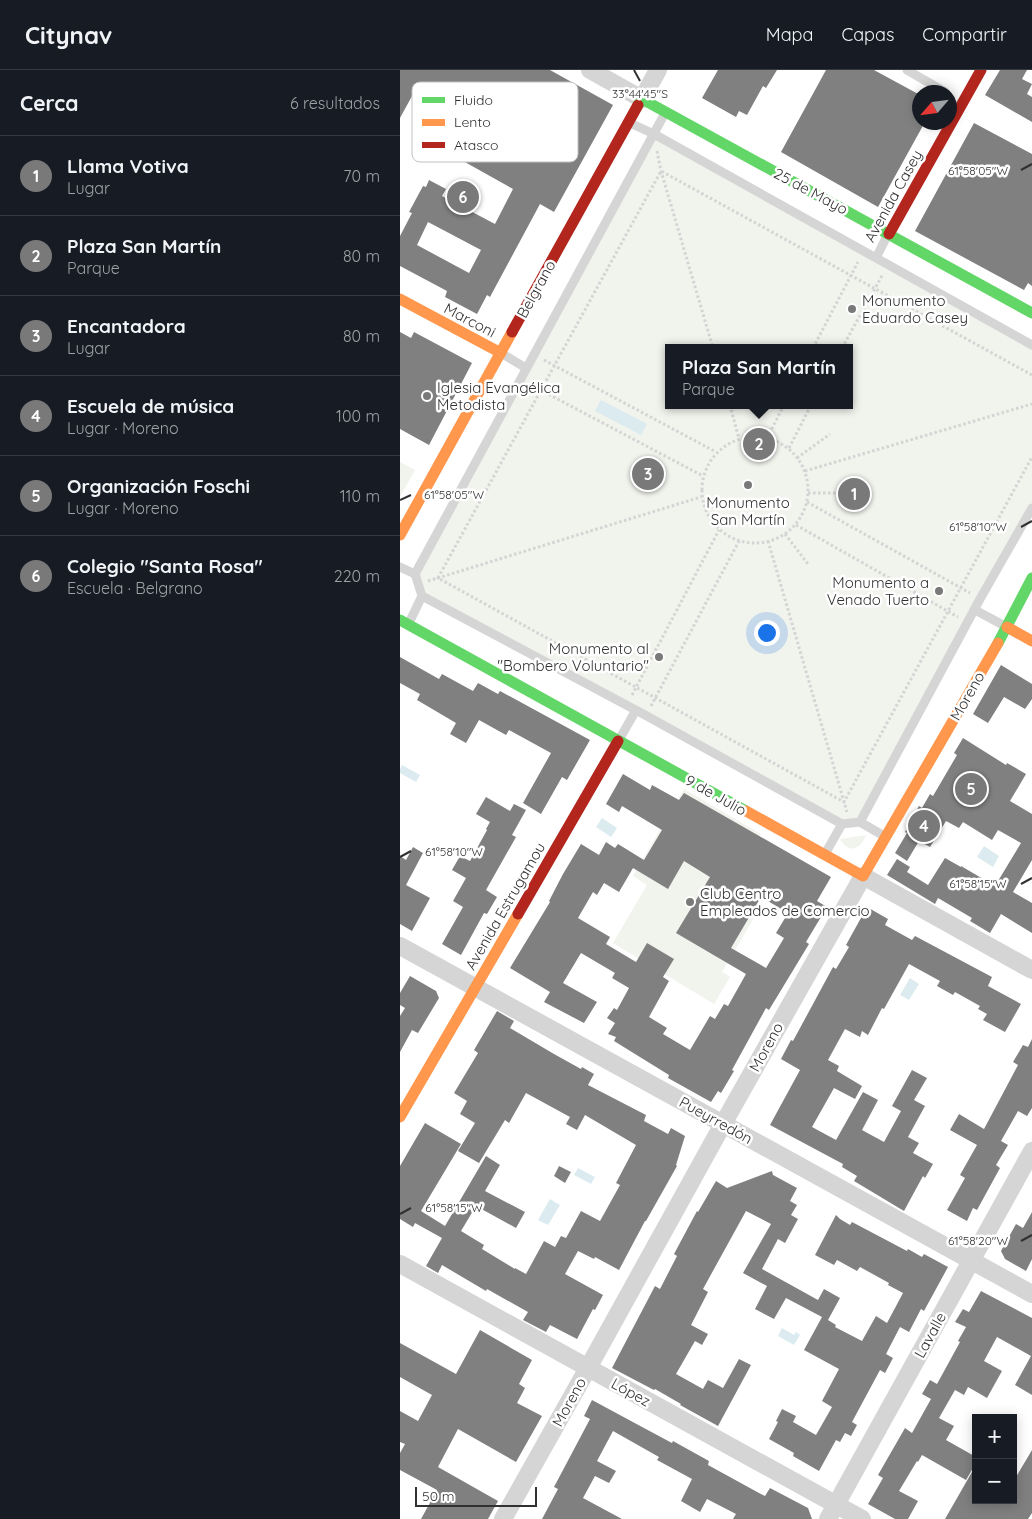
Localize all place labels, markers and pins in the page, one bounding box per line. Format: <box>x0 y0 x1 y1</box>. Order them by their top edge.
pin: 6 <box>447 178 479 216</box>
place label: Monumento Eduardo Casey <box>862 291 968 327</box>
marker: Monumento Eduardo Casey <box>846 303 858 315</box>
place label: Iglesia Evangélica Metodista <box>437 378 560 414</box>
marker: Iglesia Evangélica Metodista <box>421 390 433 402</box>
pin: 2 <box>743 425 775 463</box>
pin: 3 <box>632 455 664 493</box>
pin: 1 <box>838 475 870 513</box>
marker: Monumento San Martín <box>742 479 754 491</box>
place label: Monumento San Martín <box>706 493 790 529</box>
place label: Monumento a Venado Tuerto <box>827 573 929 609</box>
marker: Monumento a Venado Tuerto <box>933 585 945 597</box>
place label: Monumento al "Bombero Voluntario" <box>497 639 649 675</box>
marker: Monumento al "Bombero Voluntario" <box>653 651 665 663</box>
pin: 5 <box>955 770 987 808</box>
pin: 4 <box>908 807 940 845</box>
place label: Club Centro Empleados de Comercio <box>700 884 870 920</box>
marker: Club Centro Empleados de Comercio <box>684 896 696 908</box>

